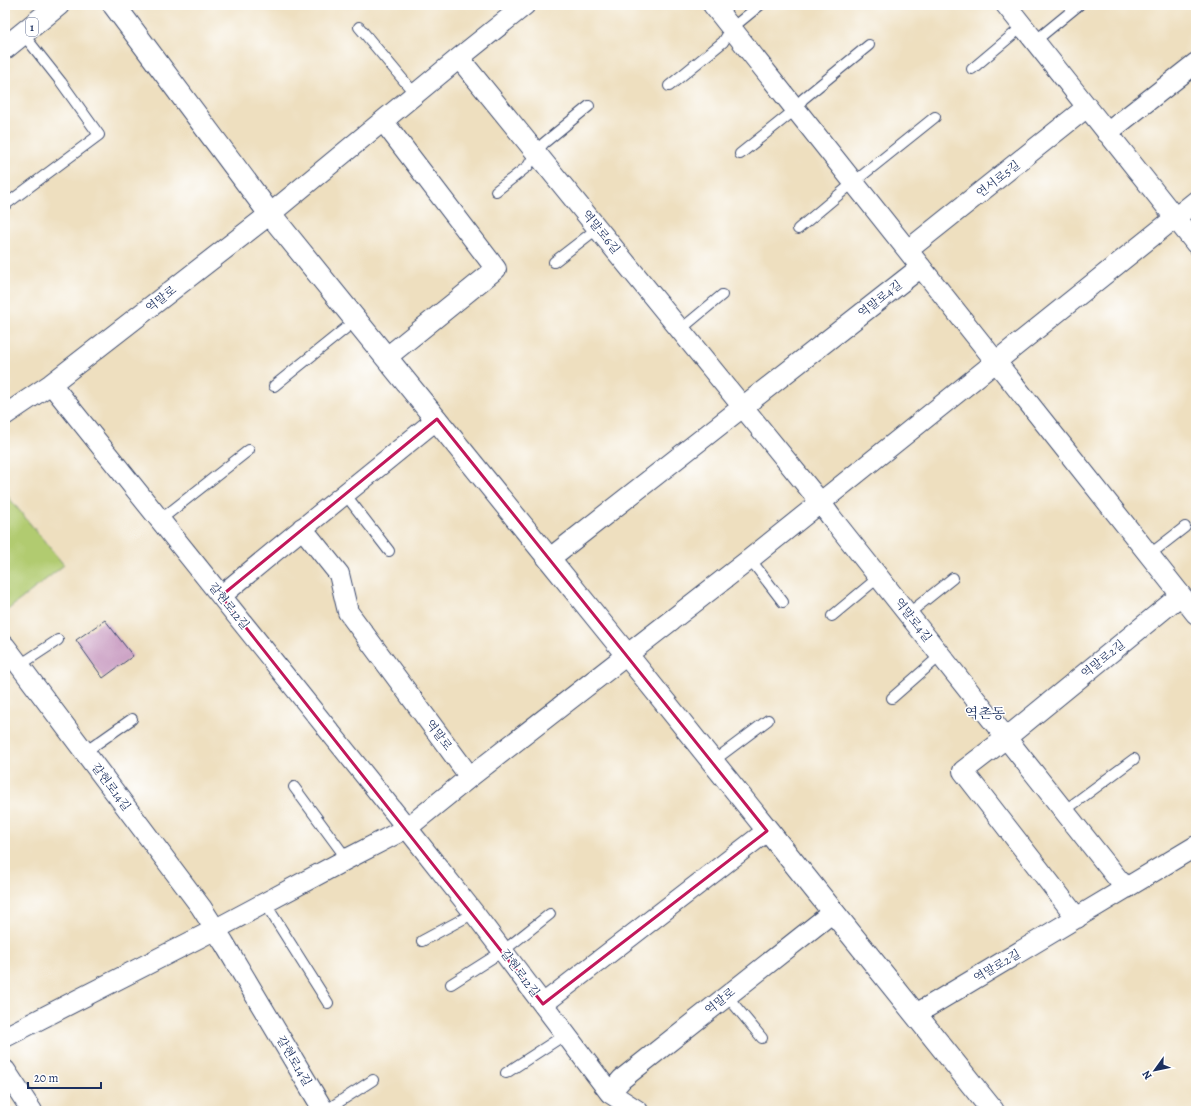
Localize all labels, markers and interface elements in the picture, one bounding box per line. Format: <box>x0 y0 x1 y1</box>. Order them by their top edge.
road number: 1 <box>26 18 38 36</box>
street label: 연서로5길 <box>973 157 1023 201</box>
street label: 역말로6길 <box>578 207 624 257</box>
street label: 역말로4길 <box>855 277 905 321</box>
street label: 역말로 <box>142 282 180 316</box>
street label: 갈현로12길 <box>205 579 253 633</box>
street label: 역말로4길 <box>891 595 935 645</box>
street label: 역말로2길 <box>1078 636 1128 682</box>
district label: 역촌동 <box>965 704 1006 723</box>
street label: 역말로 <box>422 716 456 754</box>
street label: 갈현로14길 <box>88 760 134 814</box>
street label: 갈현로12길 <box>497 946 543 1000</box>
street label: 역말로2길 <box>971 946 1023 986</box>
street label: 역말로 <box>701 984 739 1018</box>
street label: 갈현로14길 <box>273 1033 315 1089</box>
north arrow <box>1135 1050 1175 1090</box>
scale bar <box>28 1064 101 1090</box>
text: N <box>1139 1068 1156 1083</box>
text: 20 m <box>34 1070 58 1086</box>

